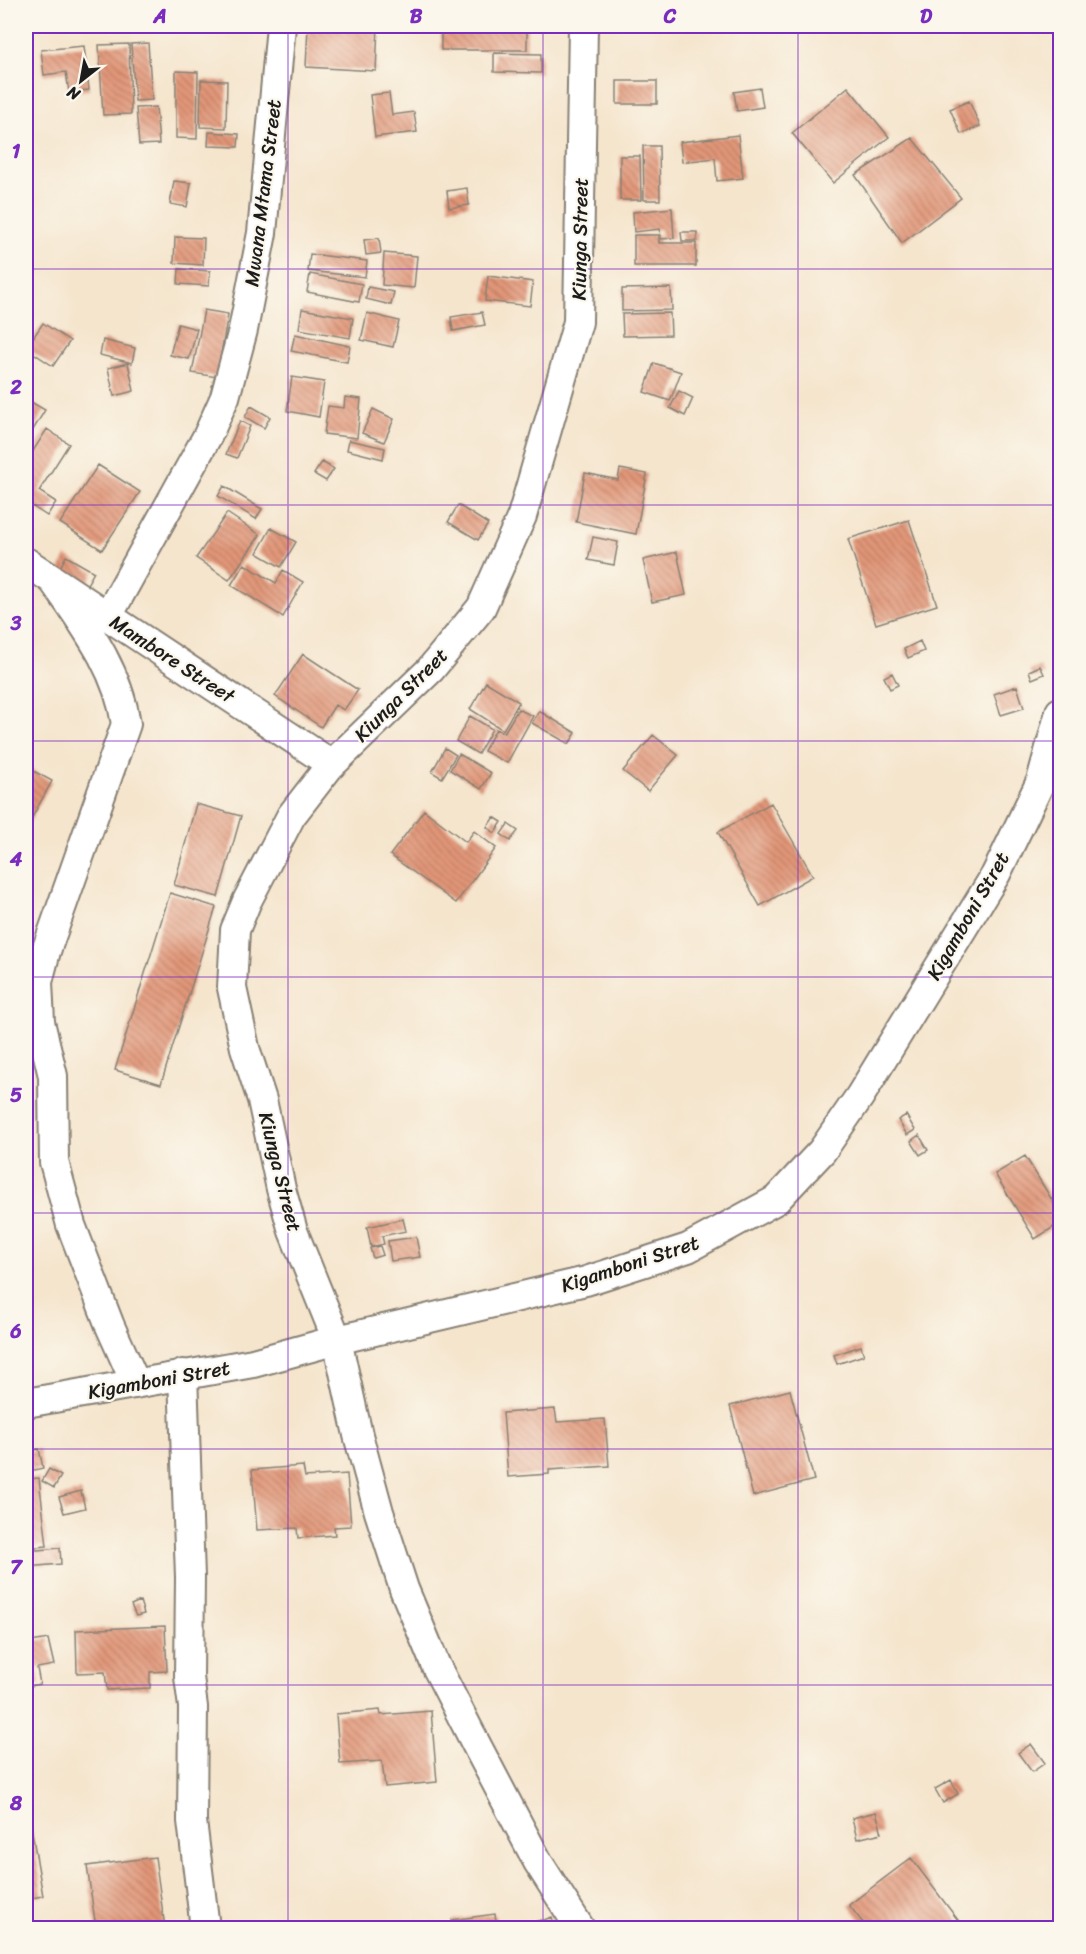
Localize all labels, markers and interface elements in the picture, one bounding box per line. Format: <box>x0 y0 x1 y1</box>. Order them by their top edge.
text: A <box>152 0 167 34</box>
text: B <box>410 0 423 34</box>
text: C <box>663 0 677 34</box>
text: D <box>920 0 933 34</box>
north arrow <box>51 51 111 111</box>
text: N <box>61 78 87 109</box>
street label: Mwana Mtama Street <box>234 97 292 289</box>
text: 1 <box>12 134 21 169</box>
street label: Kiunga Street <box>561 177 599 301</box>
text: 2 <box>9 370 22 405</box>
street label: Mambore Street <box>102 605 243 713</box>
text: 3 <box>10 606 22 641</box>
street label: Kiunga Street <box>345 639 457 751</box>
text: 4 <box>9 842 23 877</box>
street label: Kigamboni Stret <box>917 845 1019 987</box>
text: 5 <box>10 1078 22 1113</box>
street label: Kiunga Street <box>248 1108 312 1236</box>
street label: Kigamboni Stret <box>556 1225 704 1303</box>
text: 6 <box>9 1314 22 1349</box>
street label: Kigamboni Stret <box>85 1350 233 1410</box>
text: 7 <box>10 1550 23 1585</box>
text: 8 <box>9 1786 23 1821</box>

